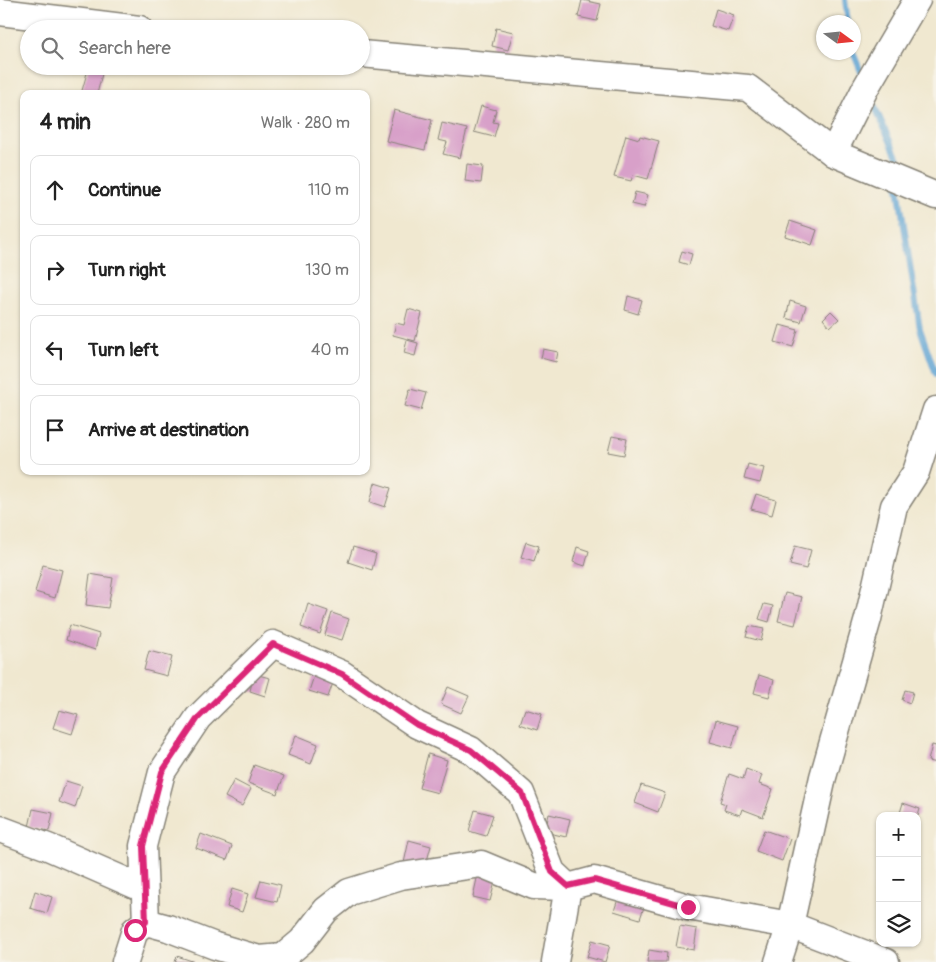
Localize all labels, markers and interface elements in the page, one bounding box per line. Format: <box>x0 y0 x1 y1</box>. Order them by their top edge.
north arrow <box>816 15 861 60</box>
search box <box>20 20 370 75</box>
icon: search <box>38 34 66 62</box>
text: Search here <box>78 36 171 60</box>
text: 4 min <box>40 109 91 136</box>
text: Walk · 280 m <box>261 113 350 133</box>
icon: ahead <box>41 176 69 204</box>
text: Continue <box>88 178 161 202</box>
text: 110 m <box>308 180 349 200</box>
icon: right <box>41 256 69 284</box>
text: Turn right <box>88 258 166 282</box>
text: 130 m <box>305 260 349 280</box>
icon: left <box>41 336 69 364</box>
text: Turn left <box>88 338 158 362</box>
text: 40 m <box>311 340 349 360</box>
icon: arrive <box>41 416 69 444</box>
text: Arrive at destination <box>88 418 249 442</box>
map controls <box>876 812 921 947</box>
button: + <box>876 812 921 857</box>
button: − <box>876 857 921 902</box>
route end <box>677 896 700 919</box>
button: layers <box>876 902 921 947</box>
route start <box>124 919 147 942</box>

